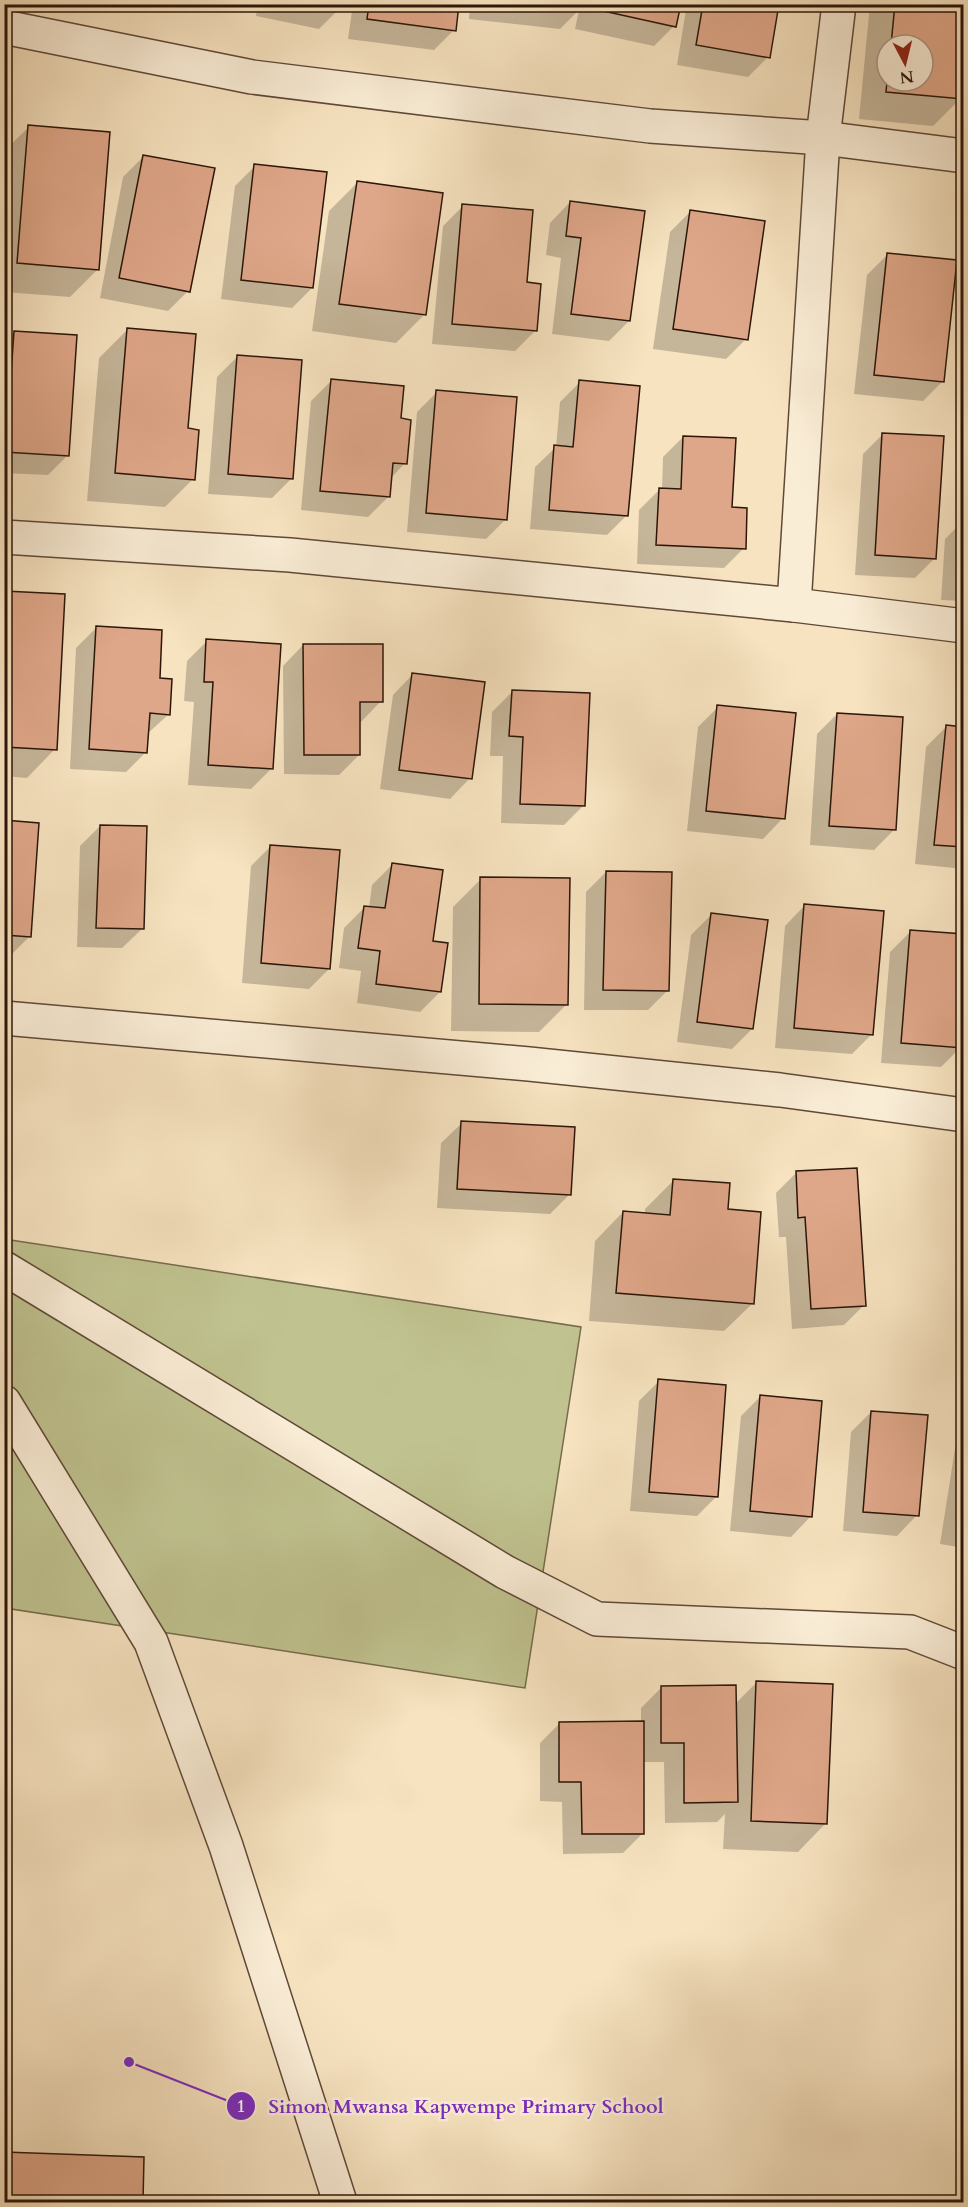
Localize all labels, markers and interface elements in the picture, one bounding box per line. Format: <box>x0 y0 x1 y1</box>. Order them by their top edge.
north arrow <box>875 33 935 93</box>
text: N <box>898 65 915 89</box>
callout: Simon Mwansa Kapwempe Primary School <box>226 2087 676 2125</box>
text: Simon Mwansa Kapwempe Primary School <box>268 2093 664 2120</box>
text: 1 <box>236 2094 246 2119</box>

